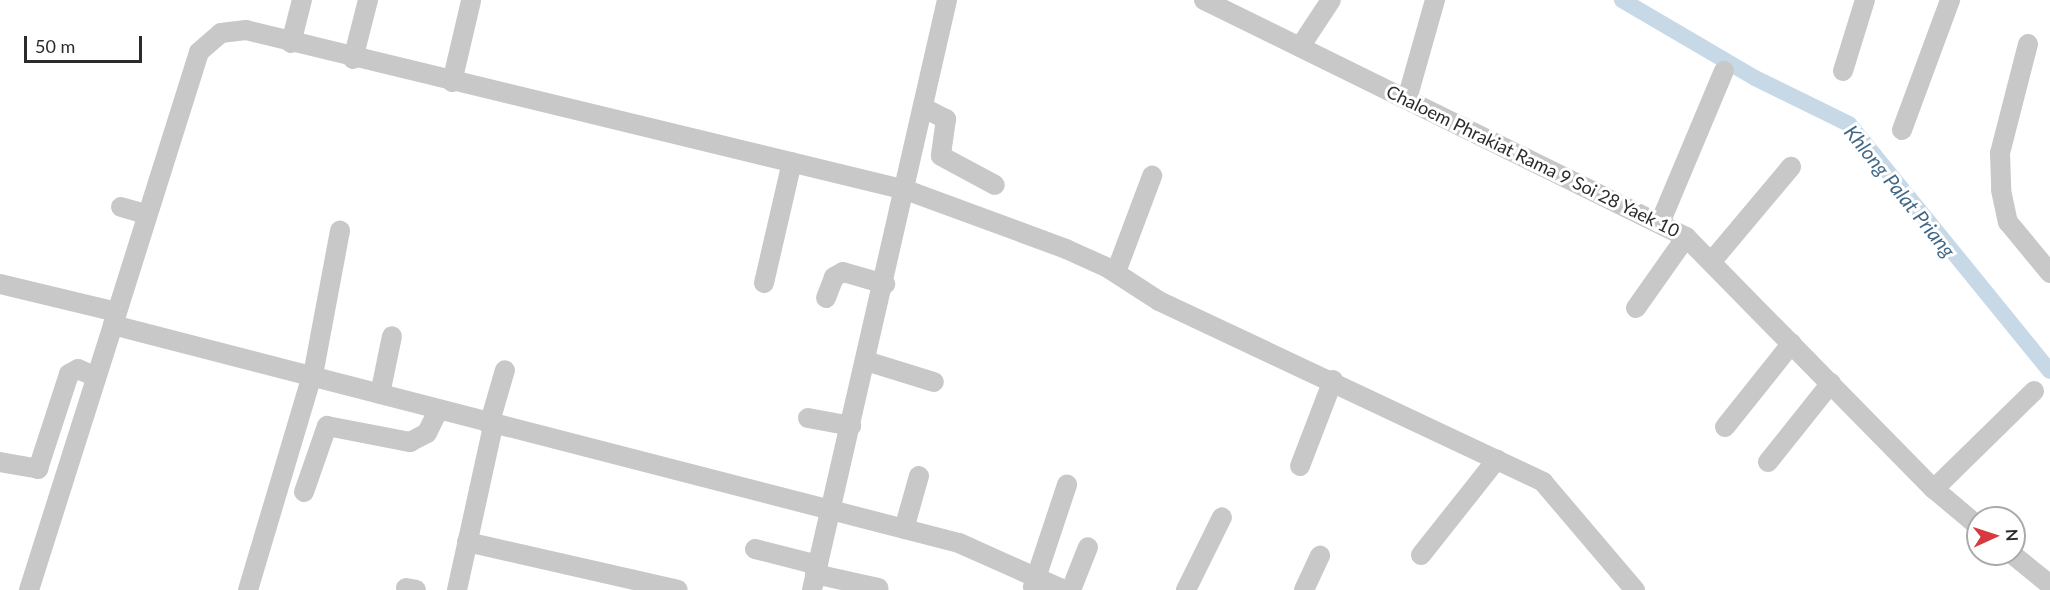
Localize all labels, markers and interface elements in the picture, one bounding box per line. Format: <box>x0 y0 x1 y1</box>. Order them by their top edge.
scale bar <box>27 24 146 62</box>
text: 50 m <box>35 35 75 57</box>
street label: Chaloem Phrakiat Rama 9 Soi 28 Yaek 10 <box>1383 80 1683 242</box>
water label: Khlong Palat Priang <box>1839 120 1961 262</box>
north arrow <box>1966 506 2026 566</box>
text: N <box>2003 528 2022 542</box>

